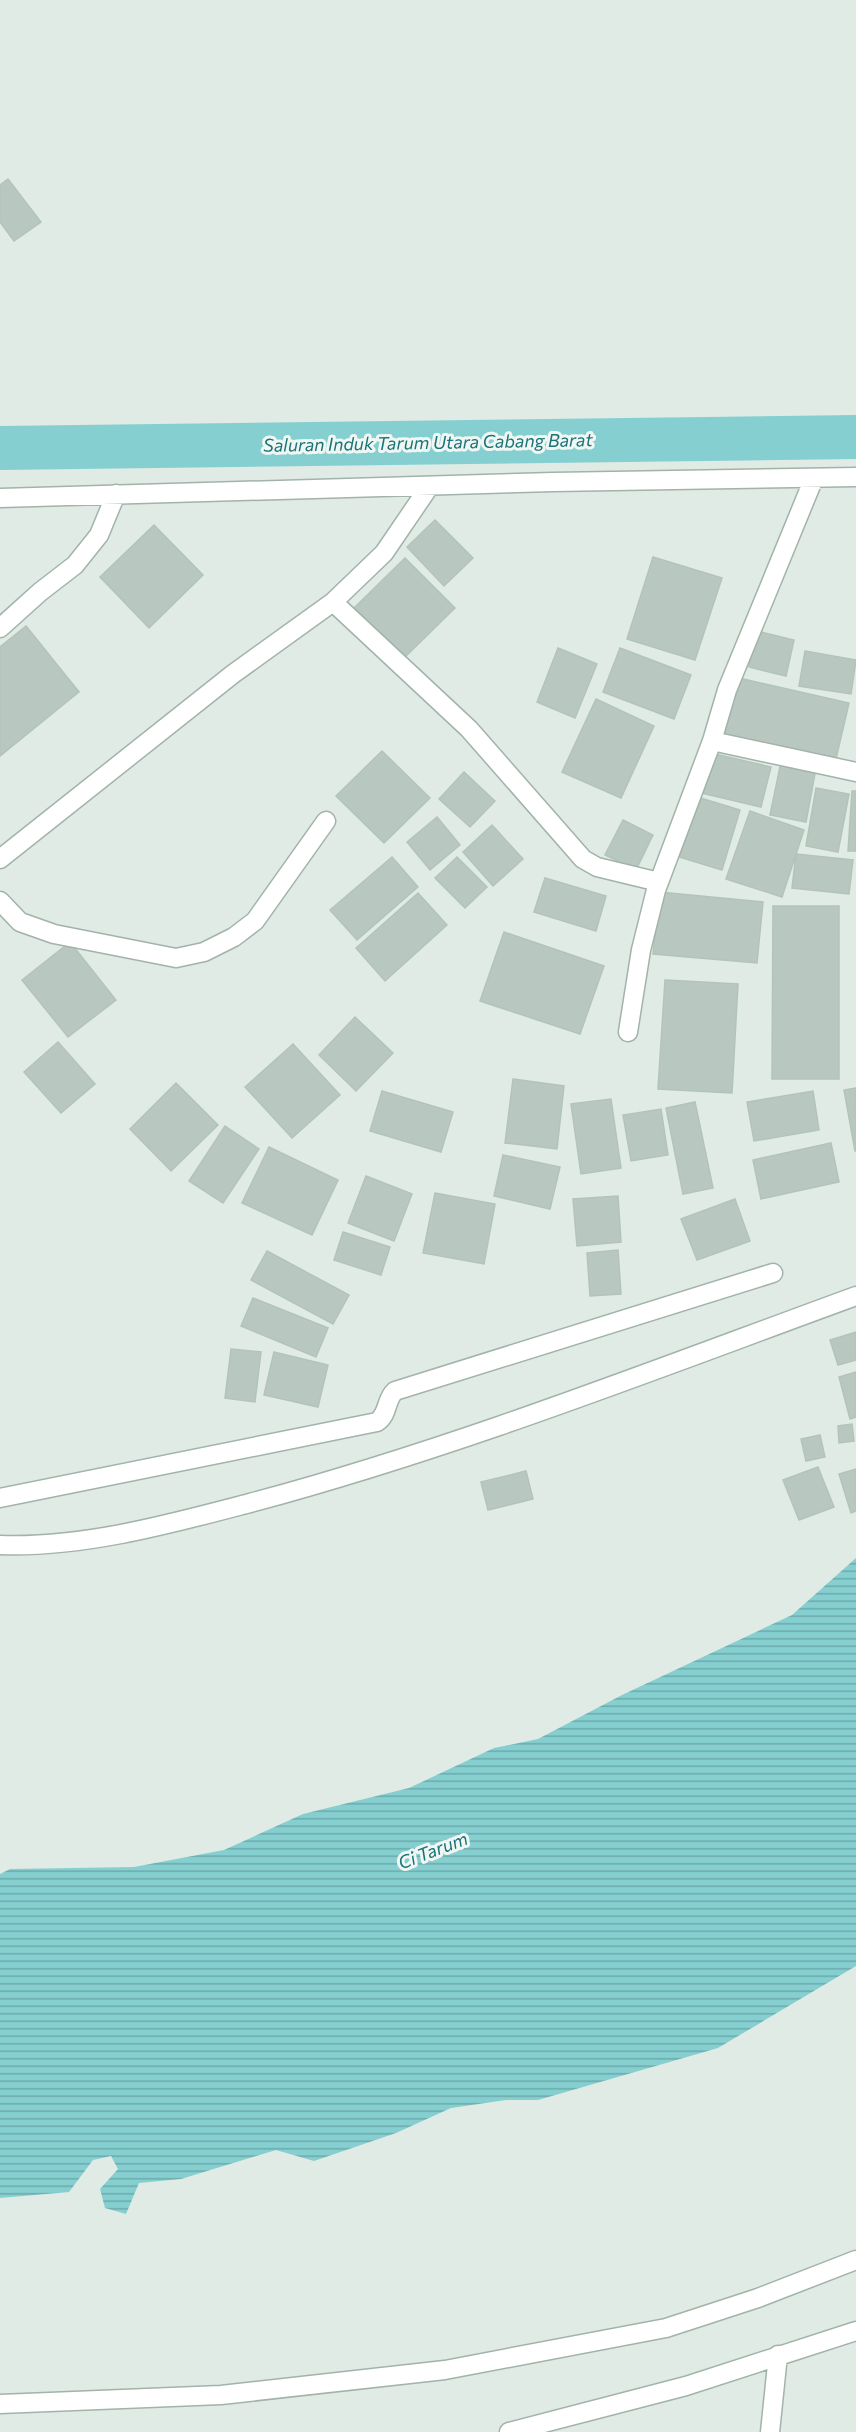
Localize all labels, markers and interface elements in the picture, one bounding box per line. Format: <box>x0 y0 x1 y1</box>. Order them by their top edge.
water label: Saluran Induk Tarum Utara Cabang Barat <box>263 428 594 456</box>
water label: Ci Tarum <box>395 1827 471 1873</box>

